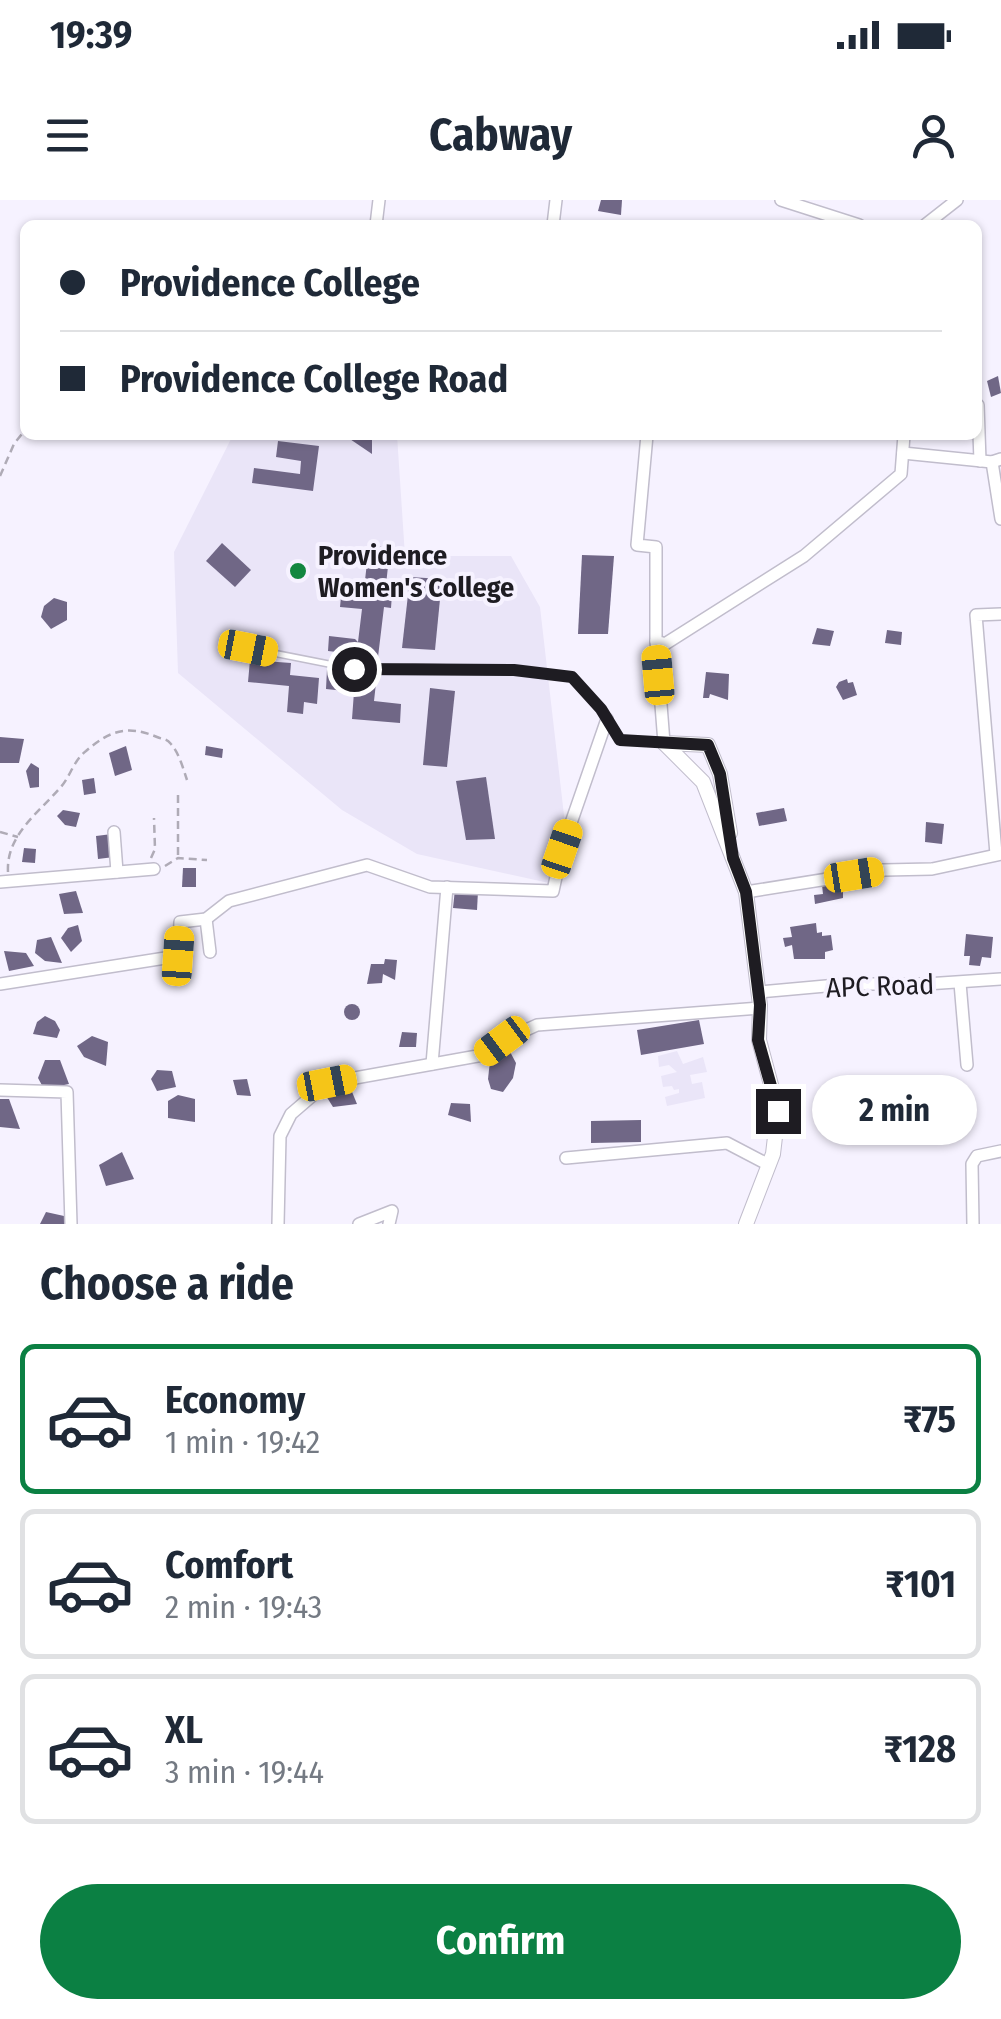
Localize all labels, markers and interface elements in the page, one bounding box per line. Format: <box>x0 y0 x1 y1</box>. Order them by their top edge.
text: 19:39 <box>50 12 132 58</box>
icon: menu <box>40 108 95 163</box>
text: Cabway <box>429 108 572 162</box>
icon: person <box>906 108 961 163</box>
text: Providence College <box>120 260 420 306</box>
text: Providence College Road <box>120 356 508 402</box>
place label: Providence Women's College <box>318 539 514 604</box>
marker: Providence Women's College <box>287 560 309 582</box>
car <box>216 628 280 668</box>
car <box>640 644 676 706</box>
route start <box>332 647 377 692</box>
car <box>538 816 586 882</box>
car <box>822 855 886 895</box>
car <box>161 925 195 987</box>
street label: APC Road <box>825 968 935 1004</box>
car <box>469 1011 535 1071</box>
car <box>295 1063 359 1103</box>
callout: 2 min <box>813 1076 978 1146</box>
route end <box>756 1089 801 1134</box>
text: 2 min <box>859 1091 930 1129</box>
text: Choose a ride <box>40 1257 294 1311</box>
icon: car <box>45 1374 135 1464</box>
text: Economy <box>165 1377 305 1423</box>
text: ₹75 <box>903 1396 956 1442</box>
text: 1 min · 19:42 <box>165 1423 320 1461</box>
icon: car <box>45 1539 135 1629</box>
text: Comfort <box>165 1542 293 1588</box>
text: ₹101 <box>885 1561 956 1607</box>
text: 2 min · 19:43 <box>165 1588 322 1626</box>
icon: car <box>45 1704 135 1794</box>
text: XL <box>165 1707 203 1753</box>
text: ₹128 <box>884 1726 956 1772</box>
text: 3 min · 19:44 <box>165 1753 324 1791</box>
button: Confirm <box>40 1884 961 1999</box>

